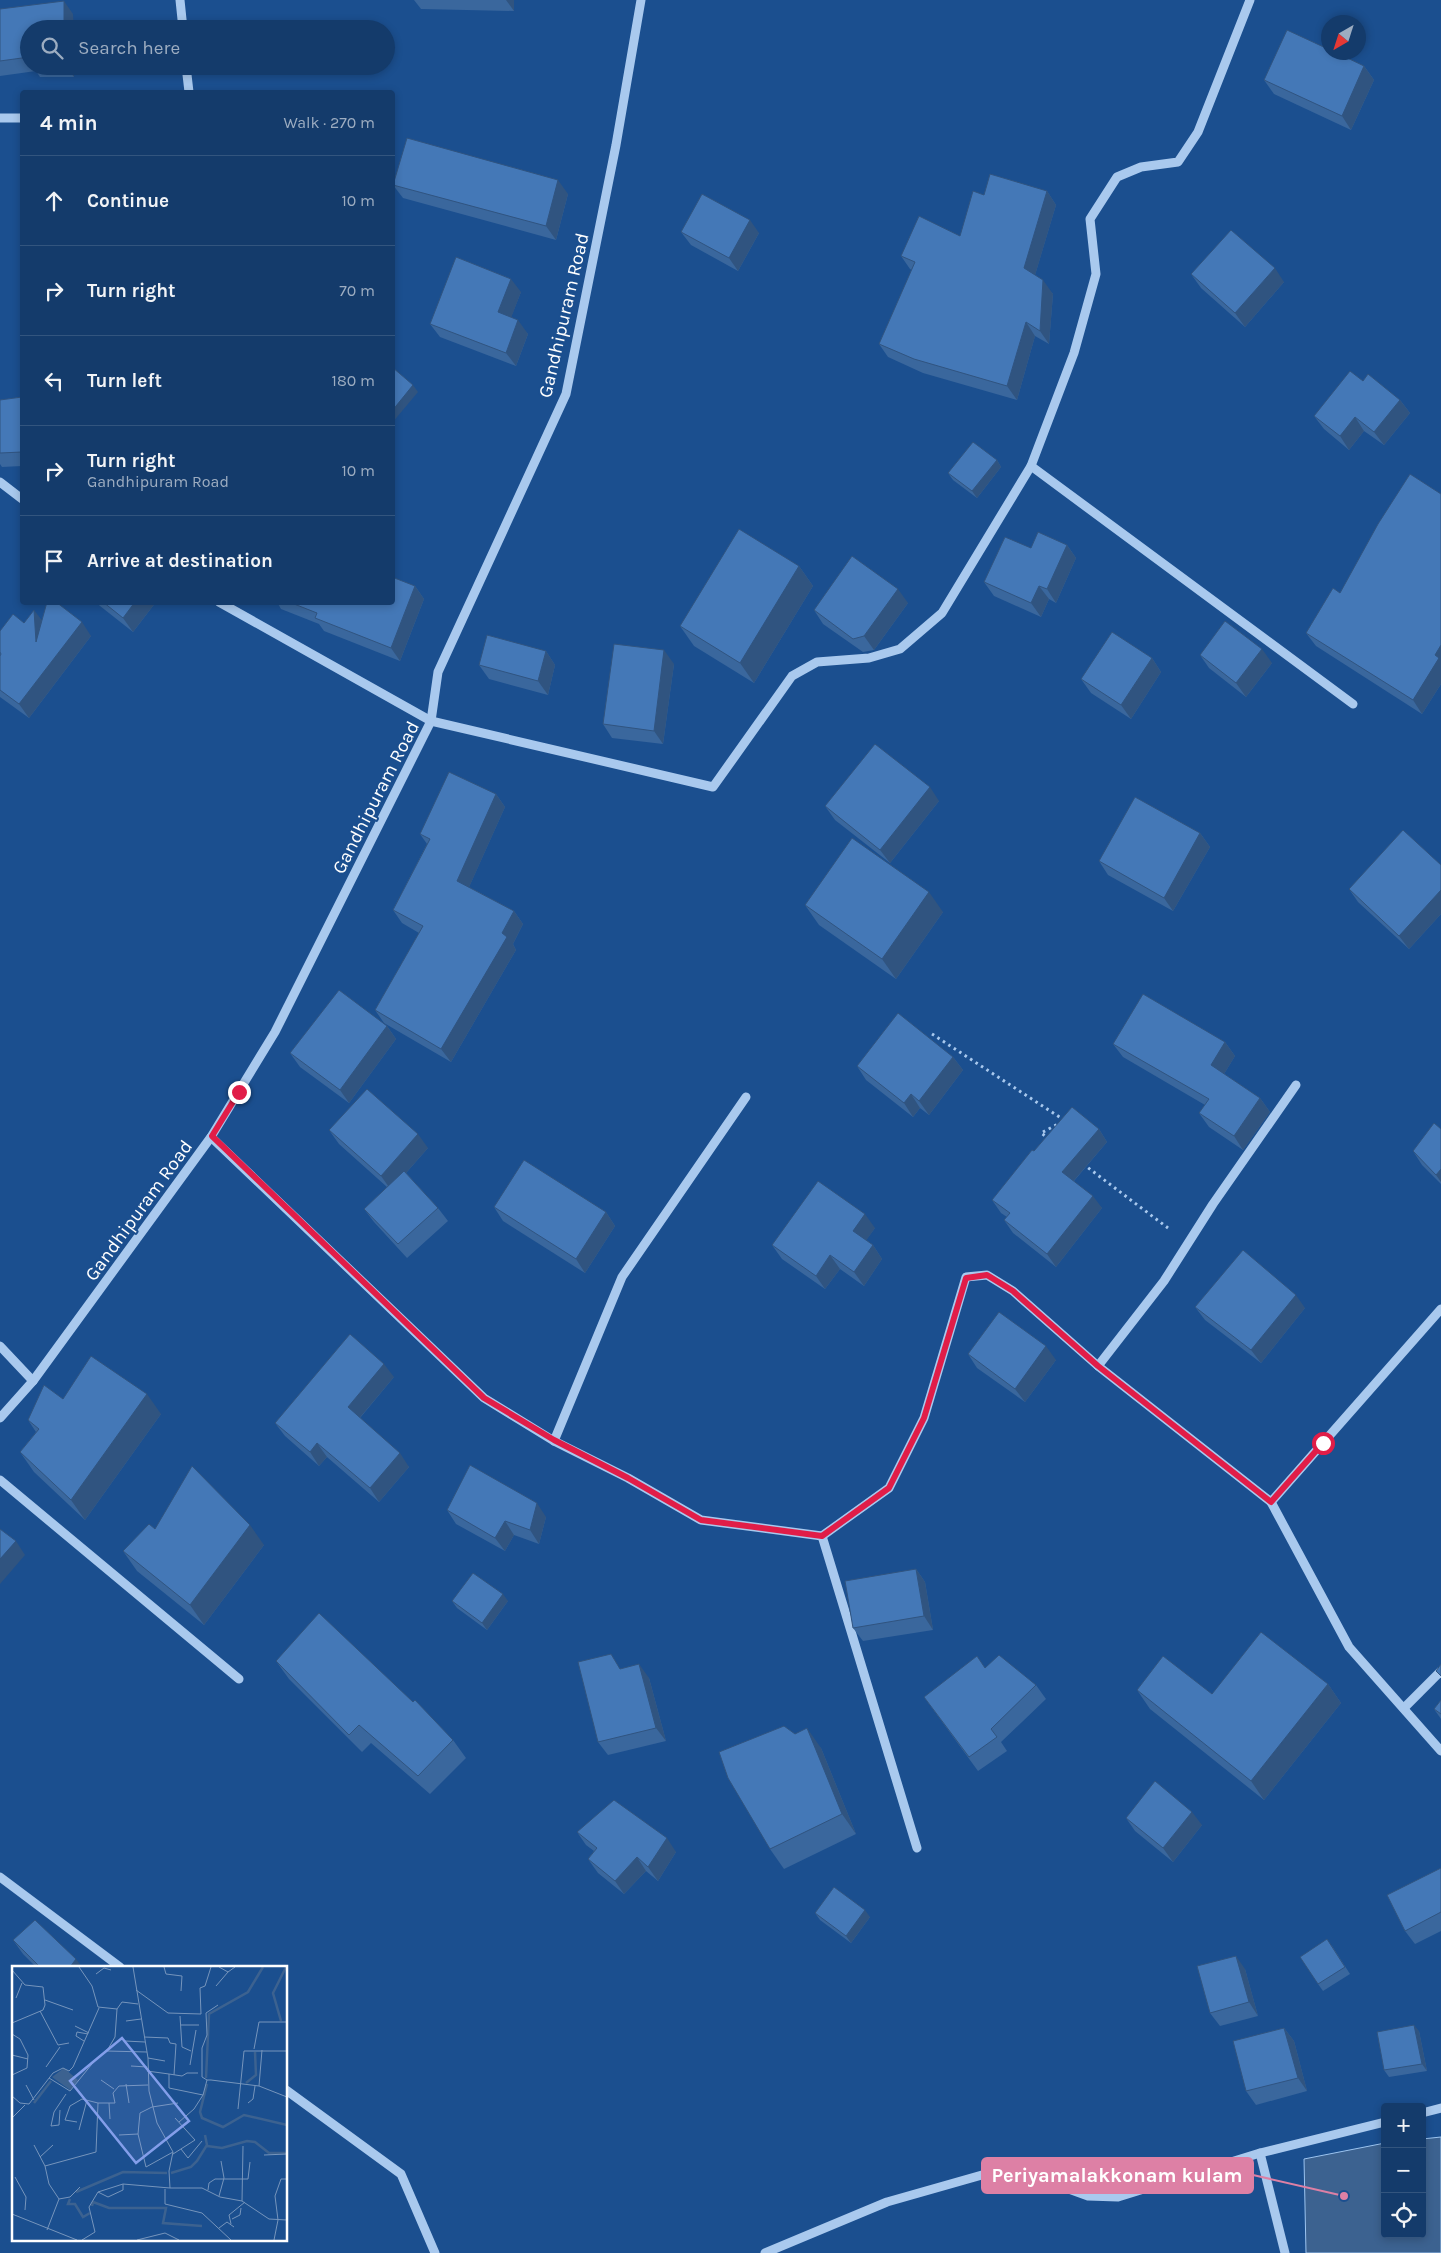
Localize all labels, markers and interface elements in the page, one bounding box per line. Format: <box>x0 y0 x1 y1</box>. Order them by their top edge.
north arrow <box>1321 15 1366 60</box>
search box <box>20 20 395 75</box>
icon: search <box>38 34 66 62</box>
text: Search here <box>78 37 180 59</box>
text: 4 min <box>40 111 98 135</box>
text: Walk · 270 m <box>283 113 375 132</box>
icon: ahead <box>40 187 68 215</box>
text: Continue <box>87 190 169 212</box>
text: 10 m <box>341 191 375 210</box>
street label: Gandhipuram Road <box>534 231 594 400</box>
icon: right <box>40 277 68 305</box>
text: Turn right <box>87 280 176 302</box>
text: 70 m <box>339 281 375 300</box>
icon: left <box>40 367 68 395</box>
text: Turn left <box>87 370 162 392</box>
text: 180 m <box>332 371 375 390</box>
text: Turn right <box>87 450 176 472</box>
icon: right <box>40 457 68 485</box>
text: 10 m <box>341 461 375 480</box>
text: Gandhipuram Road <box>87 472 229 491</box>
icon: arrive <box>40 547 68 575</box>
text: Arrive at destination <box>87 550 273 572</box>
street label: Gandhipuram Road <box>328 717 424 878</box>
route end <box>228 1081 251 1104</box>
street label: Gandhipuram Road <box>80 1136 197 1285</box>
route start <box>1312 1432 1335 1455</box>
inset map <box>12 1966 288 2240</box>
map controls <box>1381 2103 1426 2238</box>
button: + <box>1381 2103 1426 2148</box>
button: − <box>1381 2148 1426 2193</box>
callout: Periyamalakkonam kulam <box>982 2158 1253 2193</box>
text: Periyamalakkonam kulam <box>991 2164 1243 2187</box>
button: locate <box>1381 2193 1426 2238</box>

